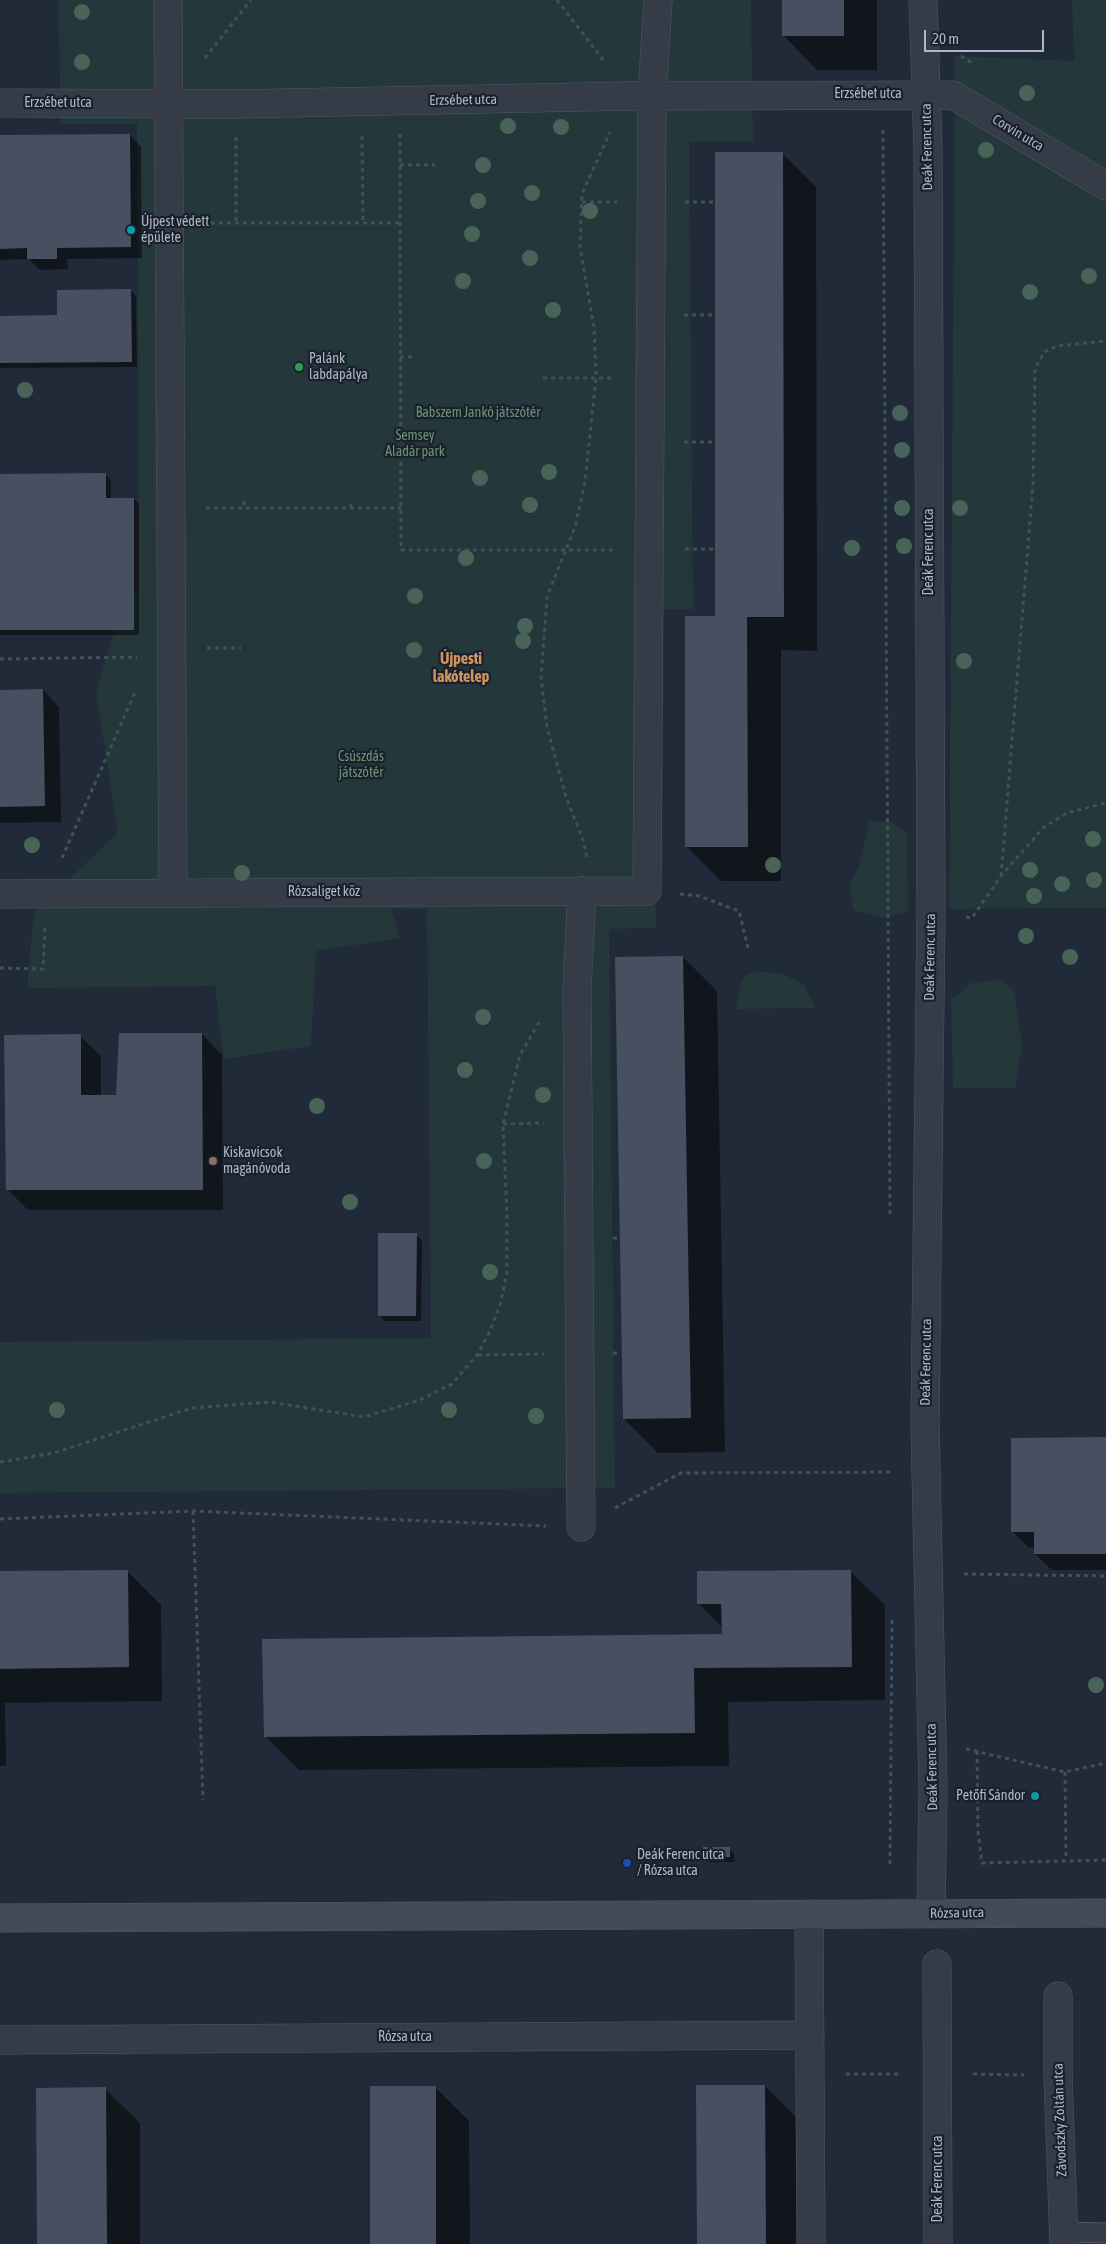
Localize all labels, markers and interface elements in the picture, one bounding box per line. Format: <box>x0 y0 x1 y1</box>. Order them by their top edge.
scale bar <box>926 20 1046 52</box>
text: 20 m <box>932 30 959 47</box>
street label: Erzsébet utca <box>834 86 902 102</box>
street label: Erzsébet utca <box>429 91 497 109</box>
street label: Erzsébet utca <box>24 95 92 111</box>
street label: Deák Ferenc utca <box>918 103 936 191</box>
street label: Corvin utca <box>989 111 1047 155</box>
place label: Újpest védett épülete <box>141 214 209 246</box>
marker: Újpest védett épülete <box>125 224 137 236</box>
place label: Palánk labdapálya <box>309 351 368 384</box>
marker: Palánk labdapálya <box>293 361 305 373</box>
park label: Babszem Jankó játszótér <box>416 405 540 421</box>
park label: Semsey Aladár park <box>385 428 445 461</box>
street label: Deák Ferenc utca <box>921 508 937 596</box>
district label: Újpesti lakótelep <box>433 649 489 687</box>
park label: Csúszdás játszótér <box>338 749 384 782</box>
street label: Rózsaliget köz <box>288 884 360 900</box>
street label: Deák Ferenc utca <box>921 913 939 1001</box>
place label: Kiskavicsok magánóvoda <box>223 1145 290 1178</box>
marker: Kiskavicsok magánóvoda <box>207 1155 219 1167</box>
street label: Deák Ferenc utca <box>917 1318 935 1406</box>
street label: Deák Ferenc utca <box>923 1723 941 1811</box>
place label: Petőfi Sándor <box>956 1788 1025 1804</box>
marker: Petőfi Sándor <box>1029 1790 1041 1802</box>
place label: Deák Ferenc utca / Rózsa utca <box>637 1847 724 1880</box>
marker: Deák Ferenc utca / Rózsa utca <box>621 1857 633 1869</box>
street label: Rózsa utca <box>930 1904 984 1922</box>
street label: Rózsa utca <box>378 2029 432 2045</box>
street label: Závodszky Zoltán utca <box>1050 2063 1070 2177</box>
street label: Deák Ferenc utca <box>930 2135 946 2223</box>

